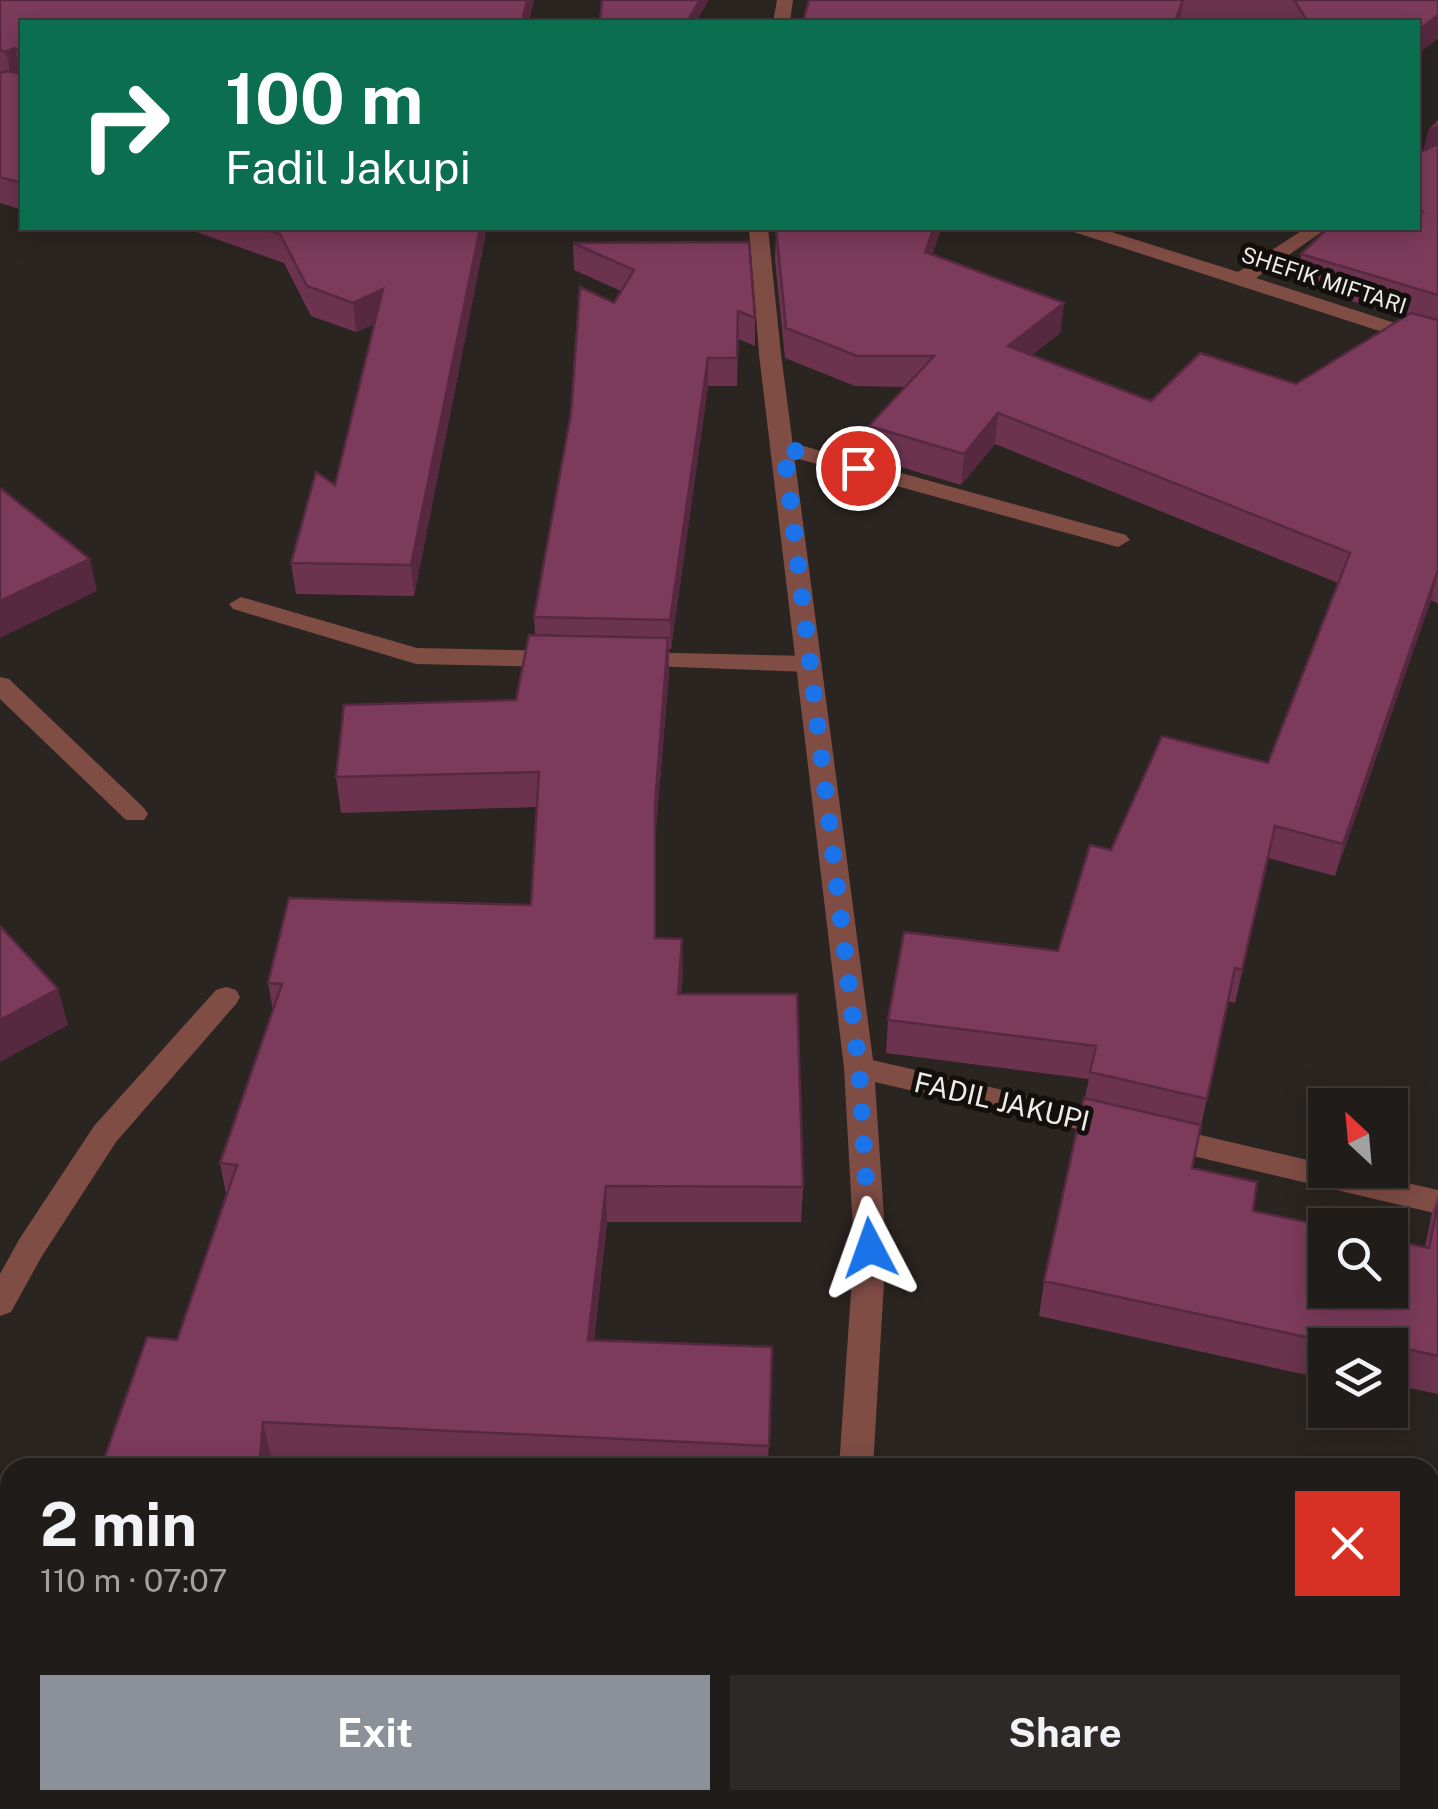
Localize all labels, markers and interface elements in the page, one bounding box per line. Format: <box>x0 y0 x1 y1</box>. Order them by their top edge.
text: 100 m <box>225 57 423 140</box>
icon: right <box>60 60 190 190</box>
text: Fadil Jakupi <box>225 141 471 194</box>
street label: SHEFIK MIFTARI <box>1238 241 1410 319</box>
pin <box>816 426 901 511</box>
icon: arrive <box>831 441 886 496</box>
street label: FADIL JAKUPI <box>911 1065 1093 1137</box>
north arrow <box>1308 1088 1408 1188</box>
map controls <box>1308 1088 1408 1428</box>
position arrow <box>818 1196 922 1300</box>
button: search <box>1308 1208 1408 1308</box>
button: layers <box>1308 1328 1408 1428</box>
text: 2 min <box>40 1489 197 1560</box>
button: close <box>1295 1491 1400 1596</box>
text: 110 m · 07:07 <box>40 1562 227 1599</box>
button: Exit <box>40 1675 710 1790</box>
button: Share <box>730 1675 1400 1790</box>

